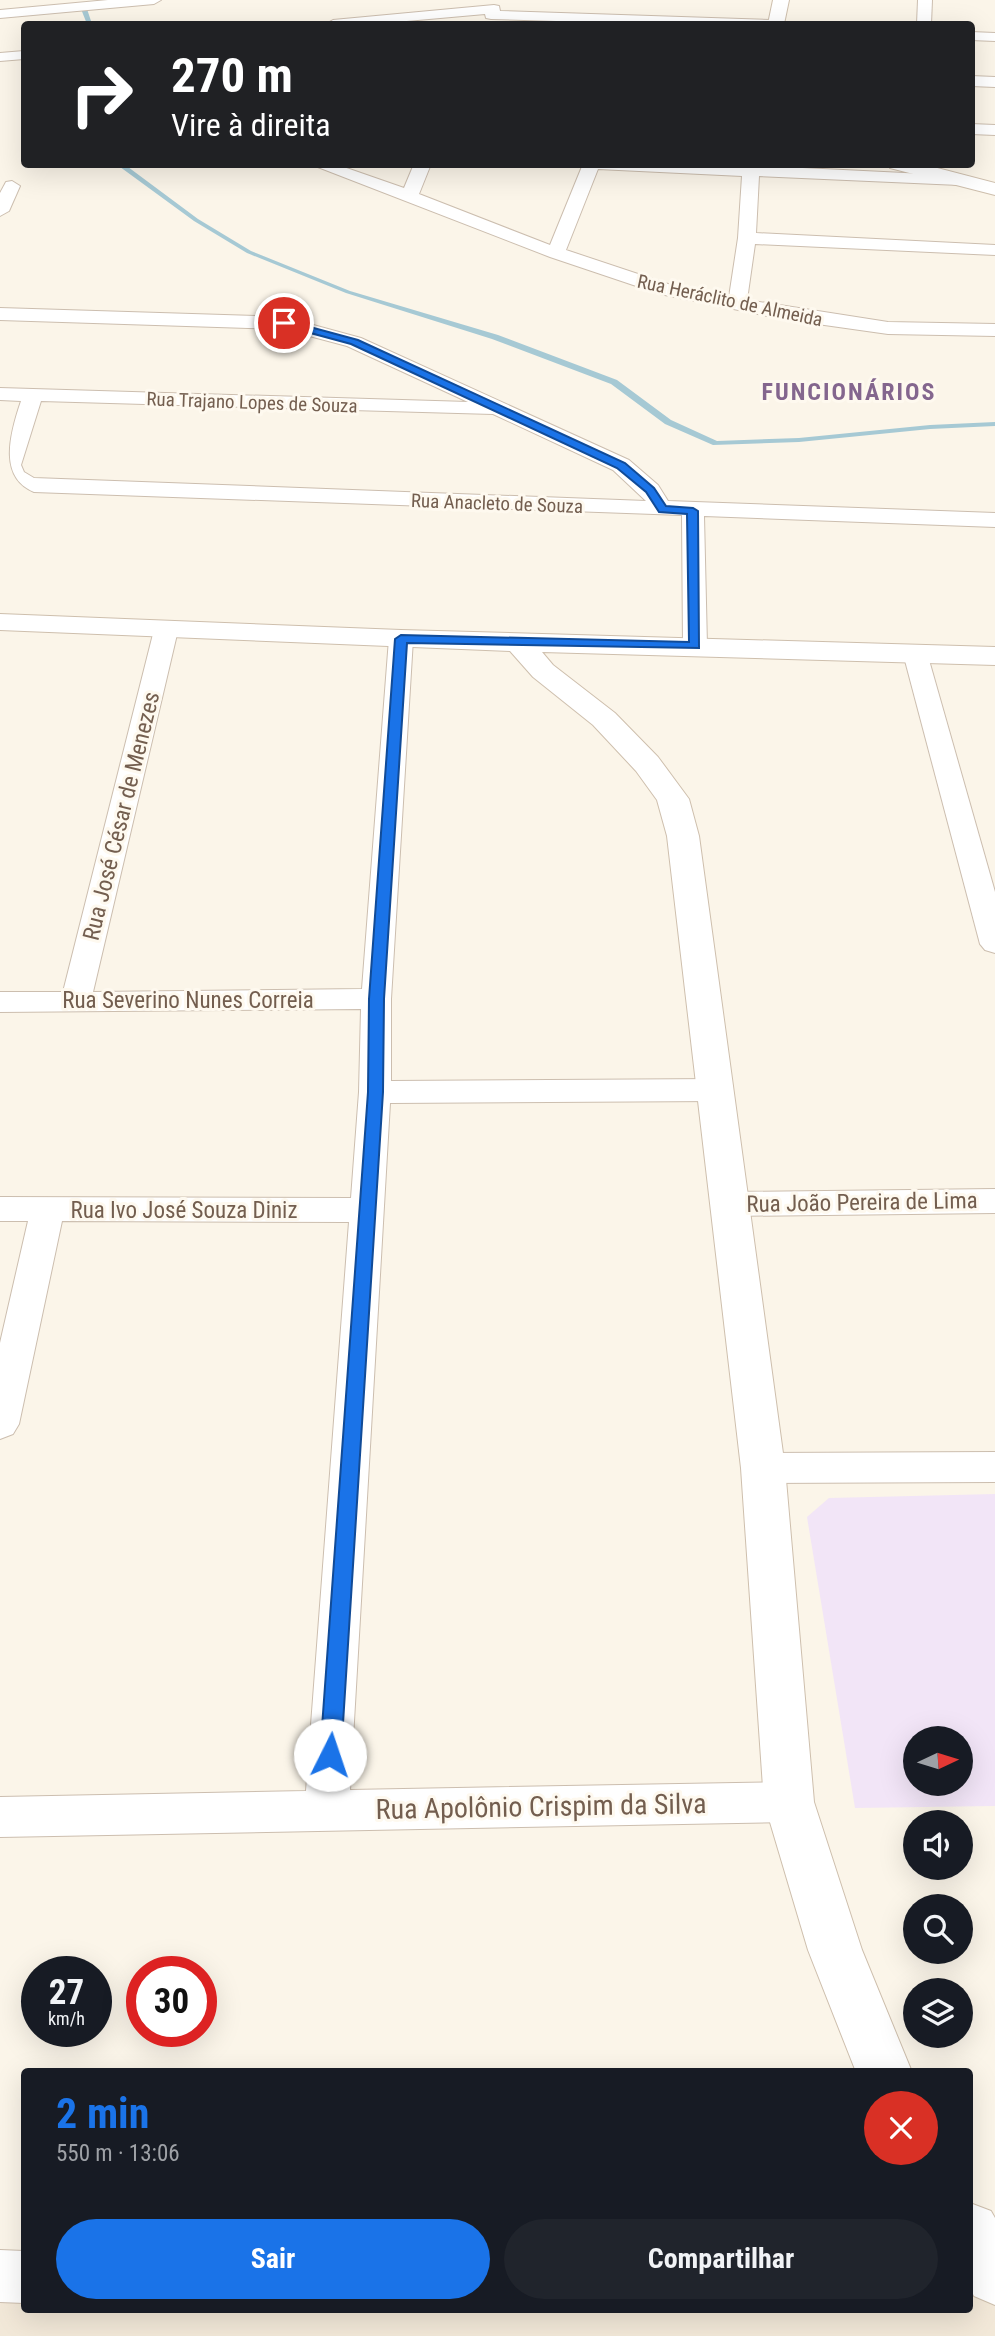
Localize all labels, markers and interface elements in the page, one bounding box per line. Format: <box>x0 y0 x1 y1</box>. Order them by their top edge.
text: 270 m <box>171 47 293 104</box>
icon: right <box>56 49 147 140</box>
text: Vire à direita <box>171 106 331 144</box>
street label: Rua Heráclito de Almeida <box>635 270 825 331</box>
pin <box>254 293 314 353</box>
icon: arrive <box>265 304 303 342</box>
district label: FUNCIONÁRIOS <box>762 378 936 406</box>
street label: Rua Trajano Lopes de Souza <box>146 387 358 418</box>
street label: Rua Anacleto de Souza <box>411 489 583 518</box>
street label: Rua José César de Menezes <box>78 689 165 943</box>
street label: Rua Severino Nunes Correia <box>62 987 314 1014</box>
street label: Rua João Pereira de Lima <box>746 1187 978 1218</box>
street label: Rua Ivo José Souza Diniz <box>71 1197 297 1224</box>
position arrow <box>293 1718 367 1792</box>
north arrow <box>903 1726 973 1796</box>
map controls <box>903 1726 973 2048</box>
street label: Rua Apolônio Crispim da Silva <box>375 1787 707 1826</box>
button: sound <box>903 1810 973 1880</box>
button: search <box>903 1894 973 1964</box>
speed limit sign: 30 <box>126 1956 217 2047</box>
text: 27 <box>49 1972 84 2013</box>
button: layers <box>903 1978 973 2048</box>
text: km/h <box>48 2008 85 2029</box>
text: 2 min <box>56 2089 149 2138</box>
button: close <box>864 2091 938 2165</box>
text: 550 m · 13:06 <box>56 2140 180 2167</box>
button: Sair <box>56 2219 490 2299</box>
button: Compartilhar <box>504 2219 938 2299</box>

